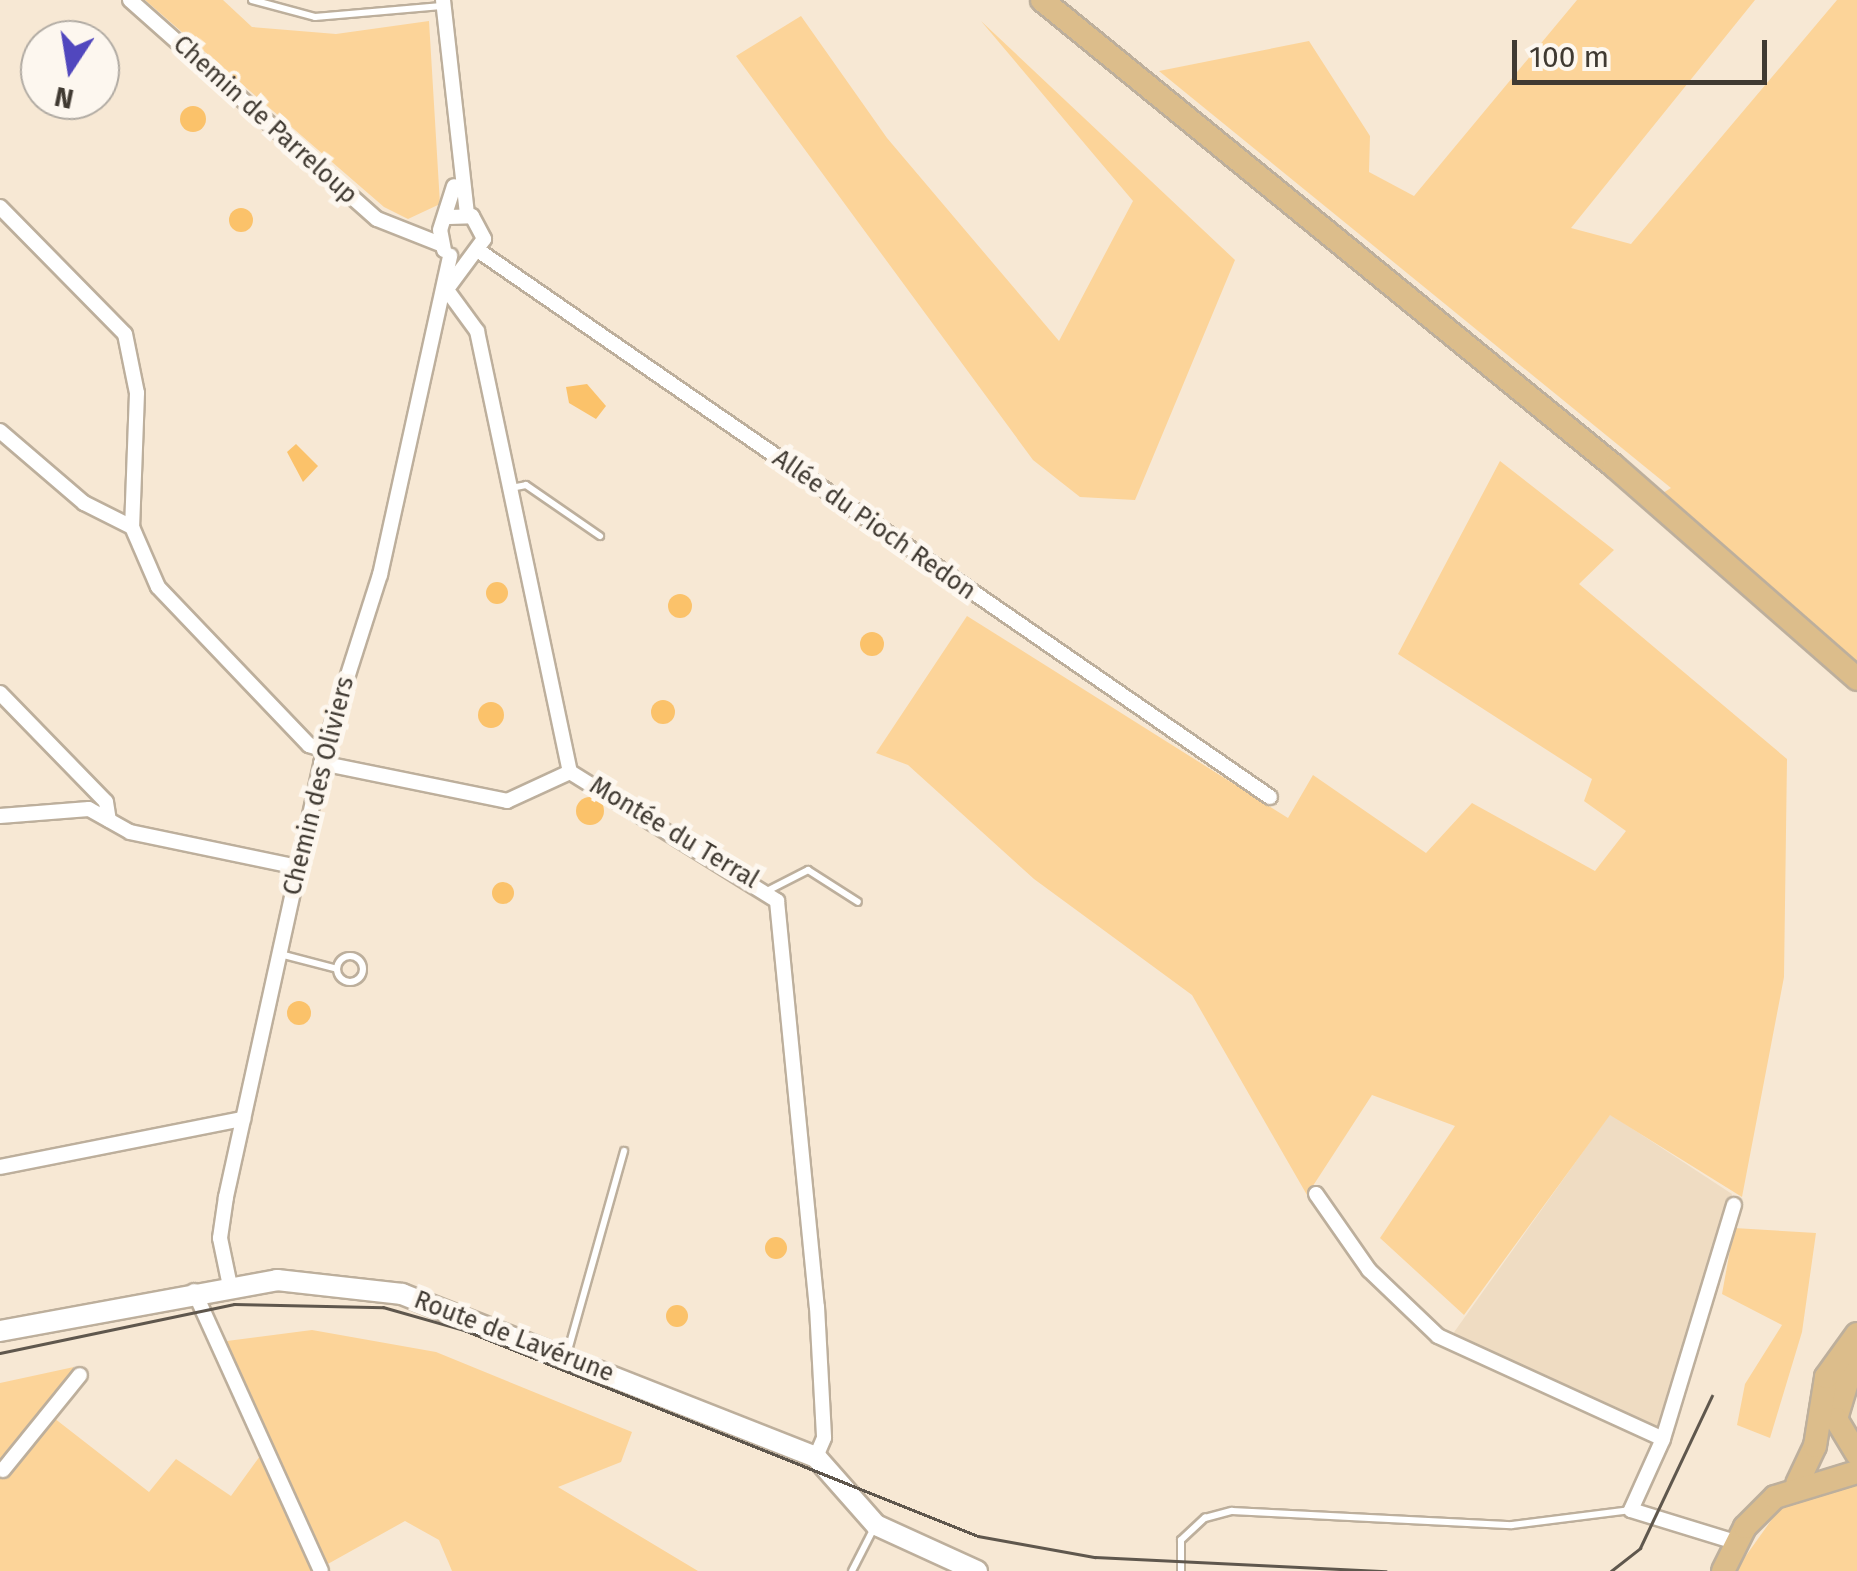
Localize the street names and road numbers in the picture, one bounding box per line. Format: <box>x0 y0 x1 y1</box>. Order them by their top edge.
street label: Chemin de Parreloup <box>167 30 363 210</box>
street label: Allée du Pioch Redon <box>767 444 981 606</box>
street label: Chemin des Oliviers <box>277 674 361 898</box>
street label: Montée du Terral <box>584 771 764 895</box>
street label: Route de Lavérune <box>410 1285 618 1389</box>

